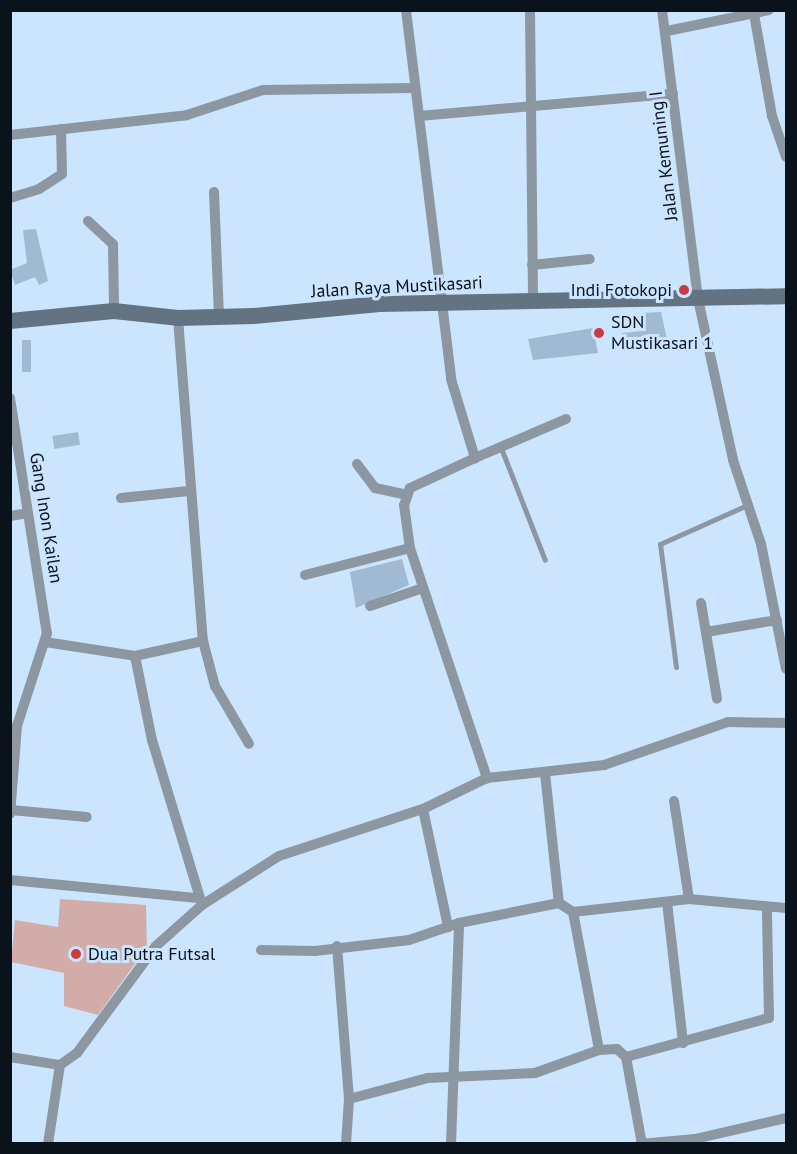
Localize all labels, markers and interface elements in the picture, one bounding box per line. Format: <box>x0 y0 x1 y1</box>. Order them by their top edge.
street label: Jalan Kemuning I <box>645 90 683 222</box>
street label: Jalan Raya Mustikasari <box>311 272 483 302</box>
place label: Indi Fotokopi <box>570 279 672 301</box>
marker: Indi Fotokopi <box>677 283 691 297</box>
place label: SDN Mustikasari 1 <box>611 312 713 354</box>
marker: SDN Mustikasari 1 <box>592 326 606 340</box>
street label: Gang Inon Kailan <box>25 451 67 585</box>
place label: Dua Putra Futsal <box>88 943 215 965</box>
marker: Dua Putra Futsal <box>69 947 83 961</box>

